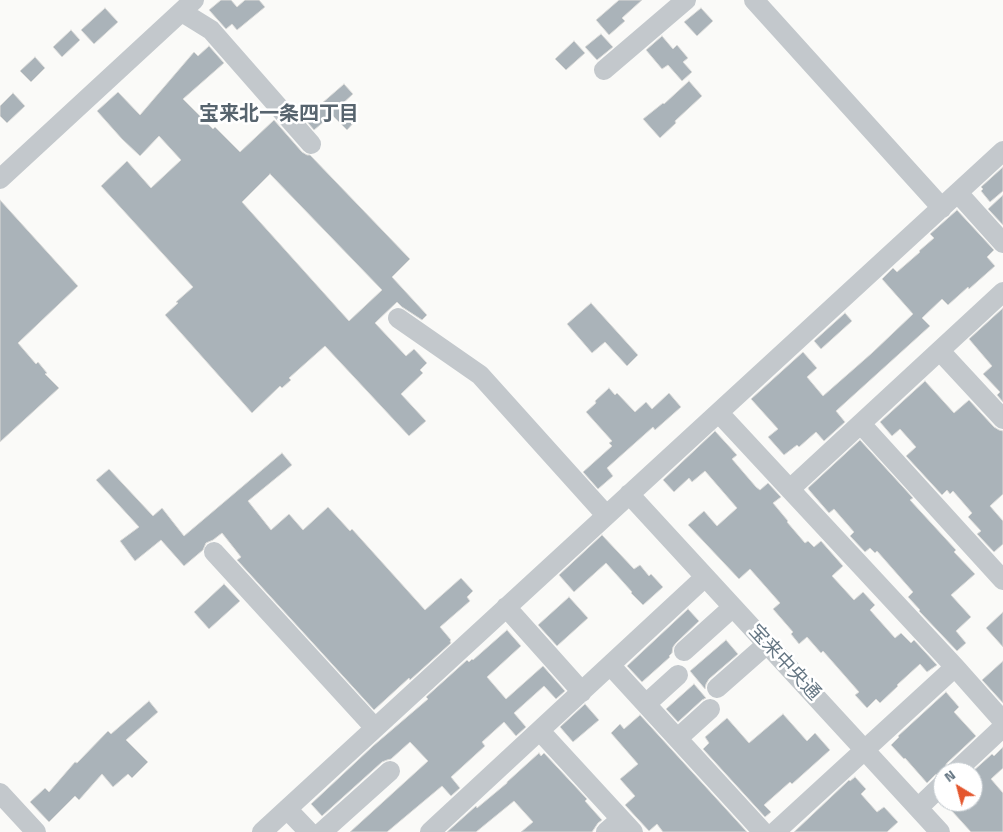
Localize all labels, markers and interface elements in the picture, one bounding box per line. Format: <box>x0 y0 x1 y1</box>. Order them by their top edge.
district label: 宝来北一条四丁目 <box>199 103 359 127</box>
street label: 宝来中央通 <box>743 620 825 706</box>
north arrow <box>933 762 983 812</box>
text: N <box>939 764 959 787</box>

